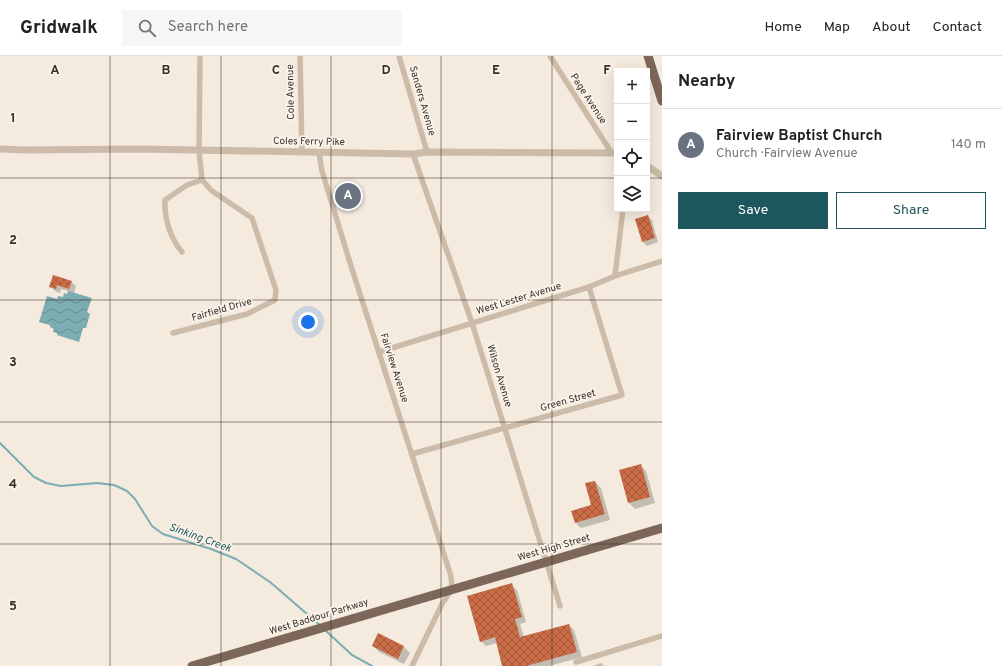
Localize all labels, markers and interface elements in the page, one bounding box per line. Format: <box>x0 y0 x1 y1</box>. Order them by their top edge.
search box <box>122 10 402 46</box>
text: Gridwalk <box>20 16 98 40</box>
icon: search <box>136 17 158 39</box>
text: Search here <box>168 18 248 37</box>
text: Home <box>765 19 802 36</box>
text: Map <box>824 19 850 36</box>
text: About <box>872 19 911 36</box>
text: Contact <box>933 19 982 36</box>
text: A <box>50 63 60 79</box>
text: B <box>162 63 171 79</box>
text: C <box>272 63 280 79</box>
text: D <box>381 63 391 79</box>
text: E <box>492 63 500 79</box>
text: F <box>603 63 611 79</box>
street label: Cole Avenue <box>284 64 298 120</box>
street label: Sanders Avenue <box>406 65 438 137</box>
map controls <box>614 68 650 212</box>
button: + <box>614 68 650 104</box>
street label: Page Avenue <box>567 71 609 127</box>
text: Nearby <box>678 71 735 93</box>
button: − <box>614 104 650 140</box>
text: 1 <box>10 111 16 127</box>
text: Fairview Baptist Church <box>716 127 882 146</box>
street label: Coles Ferry Pike <box>273 135 345 149</box>
text: A <box>686 137 696 153</box>
text: 140 m <box>951 137 986 153</box>
button: locate <box>614 140 650 176</box>
text: Church · Fairview Avenue <box>716 146 858 162</box>
button: layers <box>614 176 650 212</box>
pin: A <box>335 181 361 211</box>
button: Save <box>678 192 828 229</box>
button: Share <box>836 192 986 229</box>
text: 2 <box>9 233 17 249</box>
street label: West Lester Avenue <box>475 280 563 318</box>
street label: Fairfield Drive <box>190 295 254 325</box>
your location <box>298 312 318 332</box>
street label: Fairview Avenue <box>377 332 411 404</box>
street label: Wilson Avenue <box>483 343 515 409</box>
text: 3 <box>9 355 17 371</box>
street label: Green Street <box>539 387 597 415</box>
text: 4 <box>9 477 17 493</box>
water label: Sinking Creek <box>167 520 234 556</box>
street label: West High Street <box>516 531 592 565</box>
street label: West Baddour Parkway <box>268 596 370 638</box>
text: 5 <box>9 599 17 615</box>

